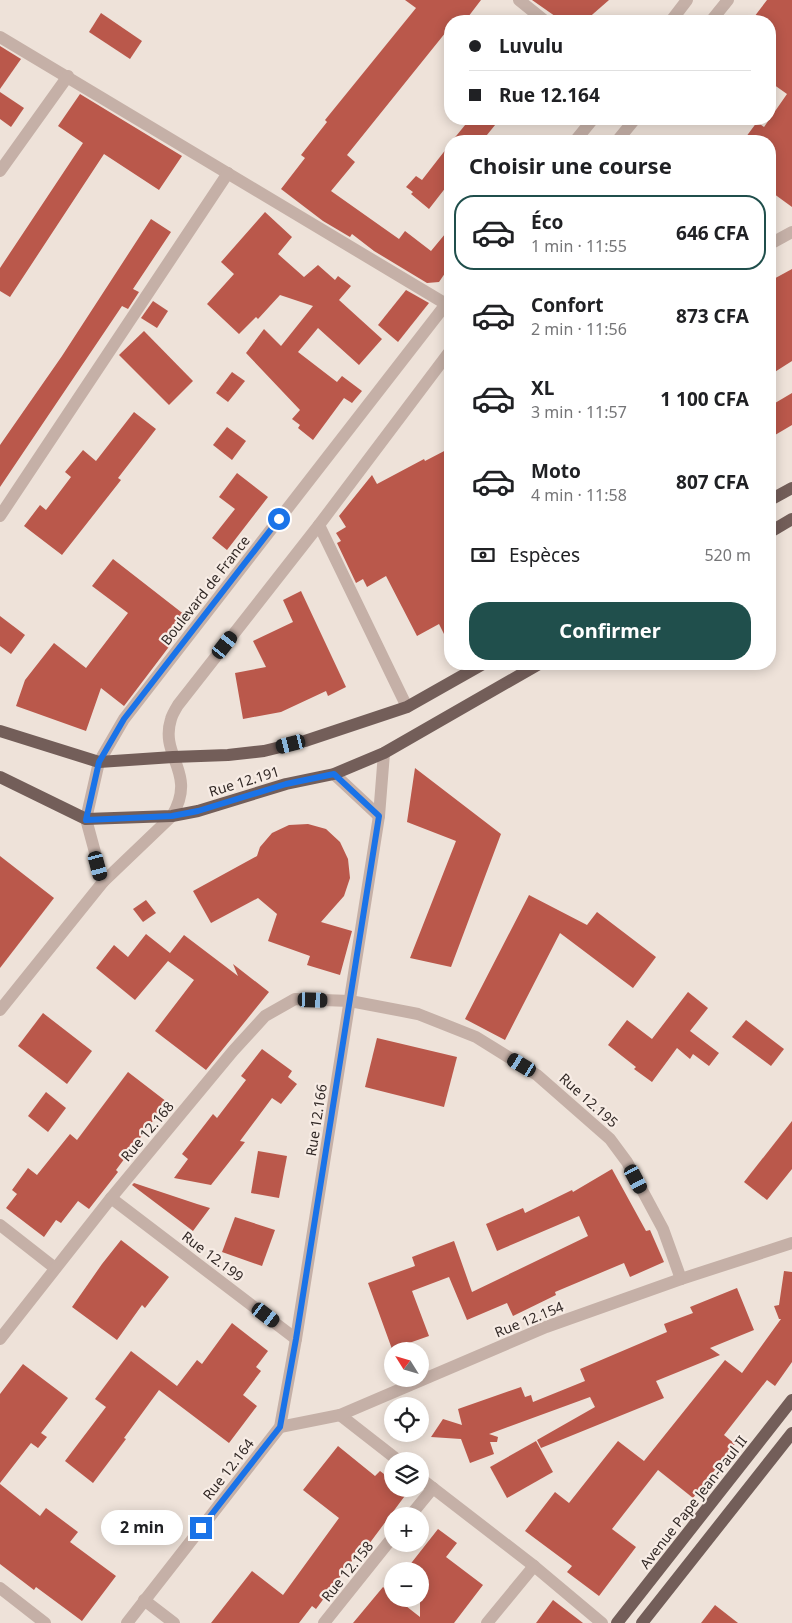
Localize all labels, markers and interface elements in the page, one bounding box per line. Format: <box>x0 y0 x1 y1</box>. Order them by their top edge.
text: Luvulu <box>499 33 563 59</box>
text: Rue 12.164 <box>499 82 600 108</box>
text: Choisir une course <box>469 150 672 180</box>
text: Éco <box>531 209 563 235</box>
icon: car <box>471 210 516 255</box>
text: 646 CFA <box>676 220 749 246</box>
text: 1 min · 11:55 <box>531 235 627 257</box>
text: Confort <box>531 292 603 318</box>
icon: car <box>471 293 516 338</box>
text: 873 CFA <box>676 303 749 329</box>
text: 2 min · 11:56 <box>531 318 627 340</box>
text: XL <box>531 375 554 401</box>
icon: car <box>471 376 516 421</box>
text: 1 100 CFA <box>660 386 749 412</box>
text: 3 min · 11:57 <box>531 401 627 423</box>
text: Moto <box>531 458 581 484</box>
icon: car <box>471 459 516 504</box>
text: 807 CFA <box>676 469 749 495</box>
text: 4 min · 11:58 <box>531 484 627 506</box>
route start <box>268 508 290 530</box>
street label: Boulevard de France <box>156 531 254 649</box>
icon: cash <box>469 541 497 569</box>
text: Espèces <box>509 542 580 568</box>
text: 520 m <box>704 544 751 566</box>
button: Confirmer <box>469 602 751 660</box>
car <box>209 629 240 661</box>
car <box>274 733 307 755</box>
street label: Rue 12.191 <box>206 761 282 801</box>
car <box>86 850 109 882</box>
car <box>297 992 328 1008</box>
car <box>505 1051 538 1079</box>
street label: Rue 12.195 <box>556 1069 622 1131</box>
street label: Rue 12.166 <box>301 1083 331 1157</box>
street label: Rue 12.168 <box>116 1097 178 1165</box>
car <box>622 1162 649 1196</box>
street label: Rue 12.199 <box>178 1227 248 1285</box>
street label: Rue 12.154 <box>492 1297 566 1341</box>
car <box>249 1300 282 1330</box>
north arrow <box>384 1342 429 1388</box>
map controls <box>384 1342 429 1607</box>
button: locate <box>384 1397 429 1442</box>
street label: Avenue Pape Jean-Paul II <box>635 1431 751 1572</box>
street label: Rue 12.164 <box>198 1435 258 1503</box>
button: layers <box>384 1452 429 1497</box>
button: + <box>384 1507 429 1552</box>
callout: 2 min <box>101 1510 184 1546</box>
text: 2 min <box>120 1516 164 1538</box>
route end <box>190 1517 212 1539</box>
street label: Rue 12.158 <box>317 1537 377 1605</box>
button: − <box>384 1562 429 1607</box>

